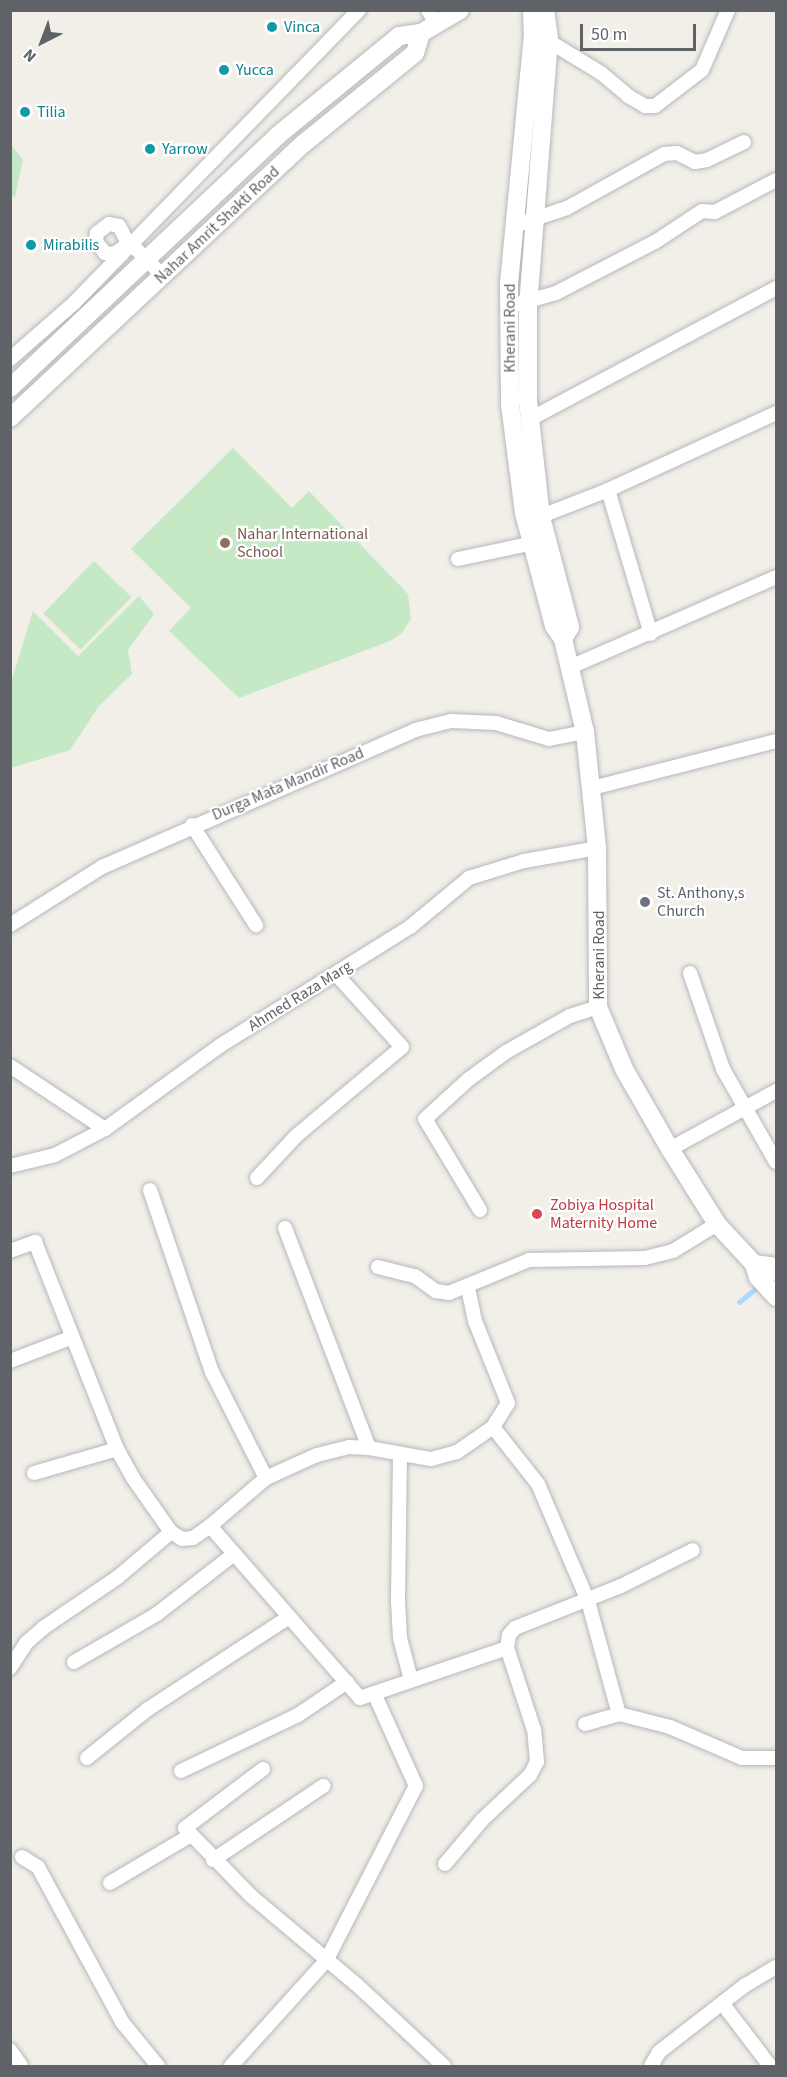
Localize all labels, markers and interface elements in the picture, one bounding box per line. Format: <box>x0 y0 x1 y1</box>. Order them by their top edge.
north arrow <box>12 12 72 72</box>
scale bar <box>583 12 698 50</box>
place label: Vinca <box>284 17 320 37</box>
marker: Vinca <box>265 20 279 34</box>
text: 50 m <box>591 22 627 47</box>
text: N <box>19 44 41 67</box>
place label: Yucca <box>236 60 274 80</box>
marker: Yucca <box>217 63 231 77</box>
place label: Tilia <box>37 102 66 122</box>
marker: Tilia <box>18 105 32 119</box>
place label: Yarrow <box>162 139 208 159</box>
marker: Yarrow <box>143 142 157 156</box>
street label: Nahar Amrit Shakti Road <box>151 162 283 288</box>
place label: Mirabilis <box>43 235 99 255</box>
marker: Mirabilis <box>24 238 38 252</box>
street label: Kherani Road <box>500 283 520 373</box>
place label: Nahar International School <box>237 524 368 562</box>
marker: Nahar International School <box>218 536 232 550</box>
street label: Durga Mata Mandir Road <box>209 743 367 825</box>
place label: St. Anthony,s Church <box>657 883 744 921</box>
marker: St. Anthony,s Church <box>638 895 652 909</box>
street label: Kherani Road <box>589 910 609 1000</box>
street label: Ahmed Raza Marg <box>245 956 355 1036</box>
place label: Zobiya Hospital Maternity Home <box>550 1195 657 1233</box>
marker: Zobiya Hospital Maternity Home <box>528 1205 546 1223</box>

